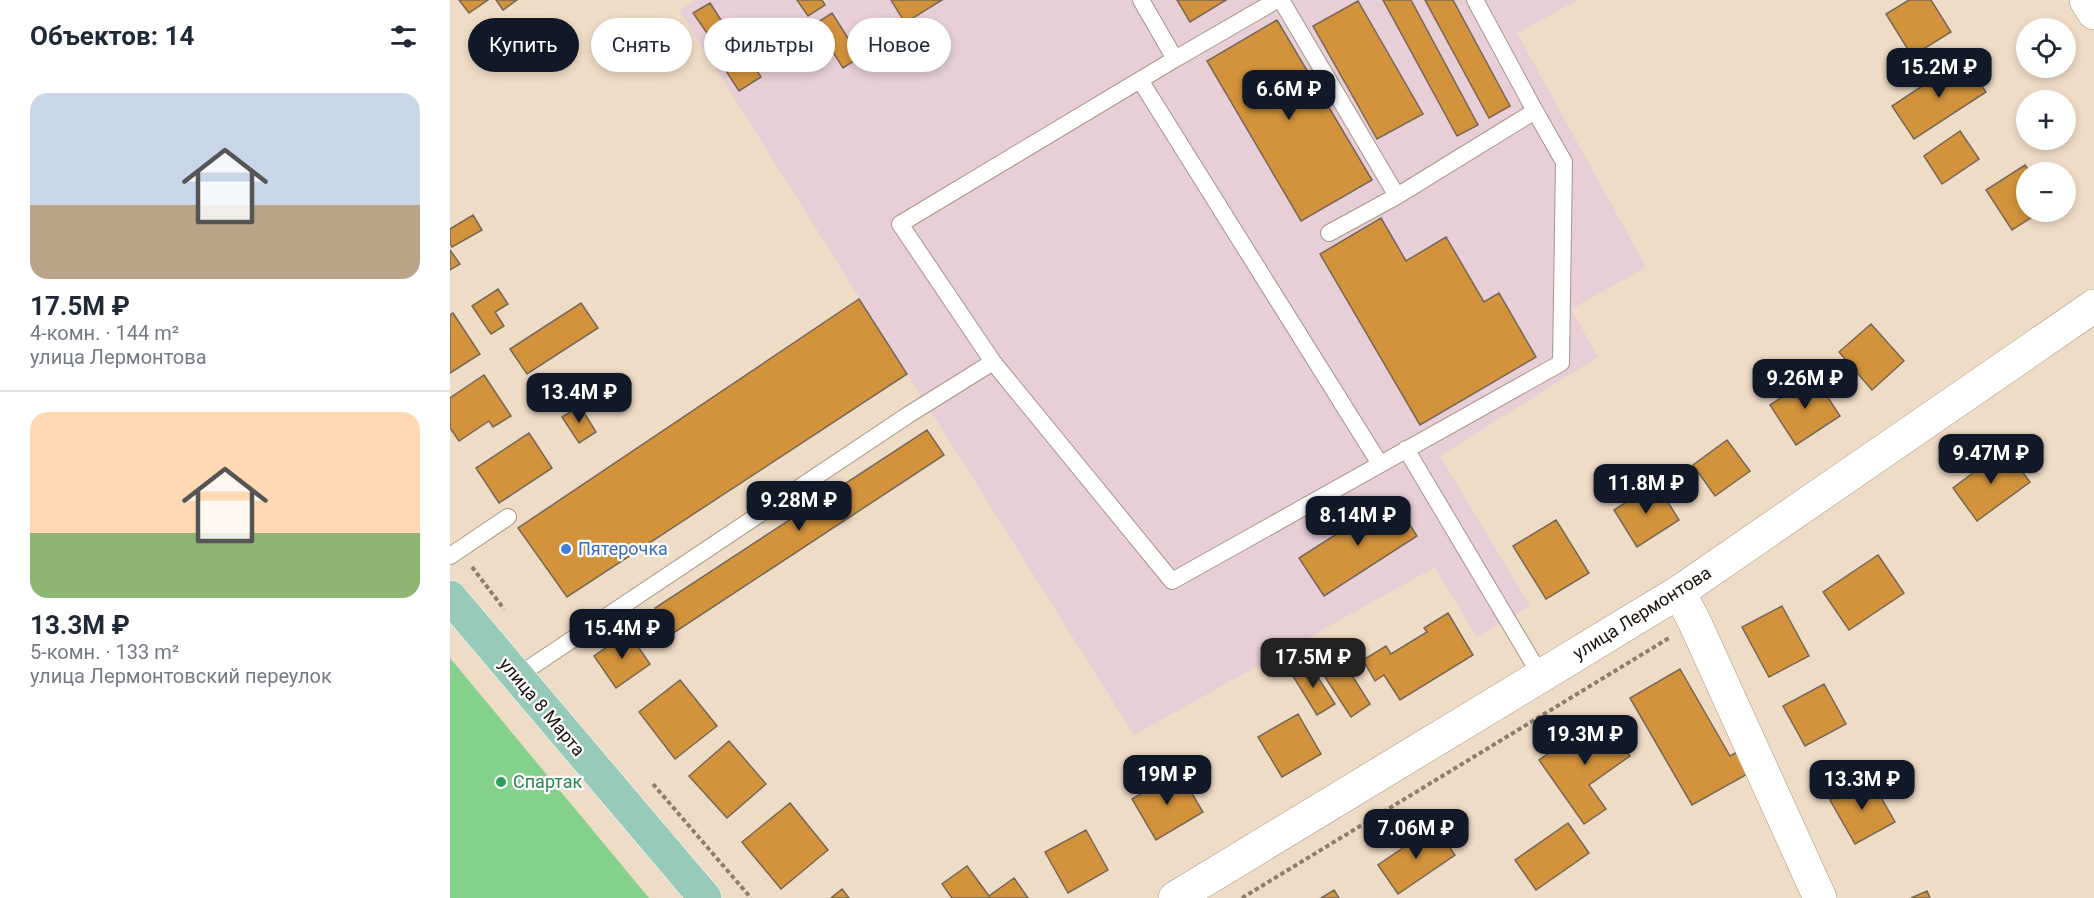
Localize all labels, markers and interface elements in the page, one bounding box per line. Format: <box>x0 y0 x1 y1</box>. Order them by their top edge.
chip: Купить <box>468 18 579 72</box>
chip: Снять <box>591 18 692 72</box>
chip: Фильтры <box>704 18 835 72</box>
chip: Новое <box>847 18 951 72</box>
map controls <box>2016 18 2076 222</box>
button: locate <box>2016 18 2076 78</box>
icon: filters <box>387 20 420 53</box>
text: Объектов: 14 <box>30 21 194 51</box>
pin: 15.2M ₽ <box>1884 48 1994 99</box>
text: 15.2M ₽ <box>1901 55 1977 79</box>
pin: 6.6M ₽ <box>1240 70 1338 121</box>
text: 6.6M ₽ <box>1256 77 1322 101</box>
button: + <box>2016 90 2076 150</box>
icon: home <box>171 132 279 240</box>
button: − <box>2016 162 2076 222</box>
text: 17.5M ₽ <box>30 291 130 321</box>
text: 4-комн. · 144 m² <box>30 321 179 345</box>
text: улица Лермонтова <box>30 345 207 369</box>
pin: 9.26M ₽ <box>1750 359 1860 410</box>
text: 9.26M ₽ <box>1767 366 1843 390</box>
pin: 13.4M ₽ <box>524 373 634 424</box>
text: 13.4M ₽ <box>541 380 617 404</box>
pin: 9.47M ₽ <box>1936 434 2046 485</box>
text: 9.47M ₽ <box>1953 441 2029 465</box>
icon: home <box>171 451 279 559</box>
pin: 11.8M ₽ <box>1591 464 1701 515</box>
text: 11.8M ₽ <box>1608 471 1684 495</box>
pin: 9.28M ₽ <box>744 481 854 532</box>
text: 9.28M ₽ <box>761 488 837 512</box>
pin: 8.14M ₽ <box>1303 496 1413 547</box>
text: 8.14M ₽ <box>1320 503 1396 527</box>
place label: Пятерочка <box>578 538 668 559</box>
marker: Пятерочка <box>559 542 573 556</box>
street label: улица Лермонтова <box>1569 562 1715 664</box>
pin: 15.4M ₽ <box>567 609 677 660</box>
text: 13.3M ₽ <box>30 610 130 640</box>
text: 15.4M ₽ <box>584 616 660 640</box>
pin: 17.5M ₽ <box>1258 638 1368 689</box>
text: 5-комн. · 133 m² <box>30 640 179 664</box>
text: 17.5M ₽ <box>1275 645 1351 669</box>
street label: улица 8 Марта <box>495 653 590 760</box>
text: улица Лермонтовский переулок <box>30 664 332 688</box>
pin: 19.3M ₽ <box>1530 715 1640 766</box>
text: 19.3M ₽ <box>1547 722 1623 746</box>
pin: 19M ₽ <box>1125 755 1209 806</box>
pin: 13.3M ₽ <box>1807 760 1917 811</box>
text: 19M ₽ <box>1137 762 1197 786</box>
text: 13.3M ₽ <box>1824 767 1900 791</box>
place label: Спартак <box>513 771 583 792</box>
marker: Спартак <box>494 775 508 789</box>
pin: 7.06M ₽ <box>1361 809 1471 860</box>
text: 7.06M ₽ <box>1378 816 1454 840</box>

